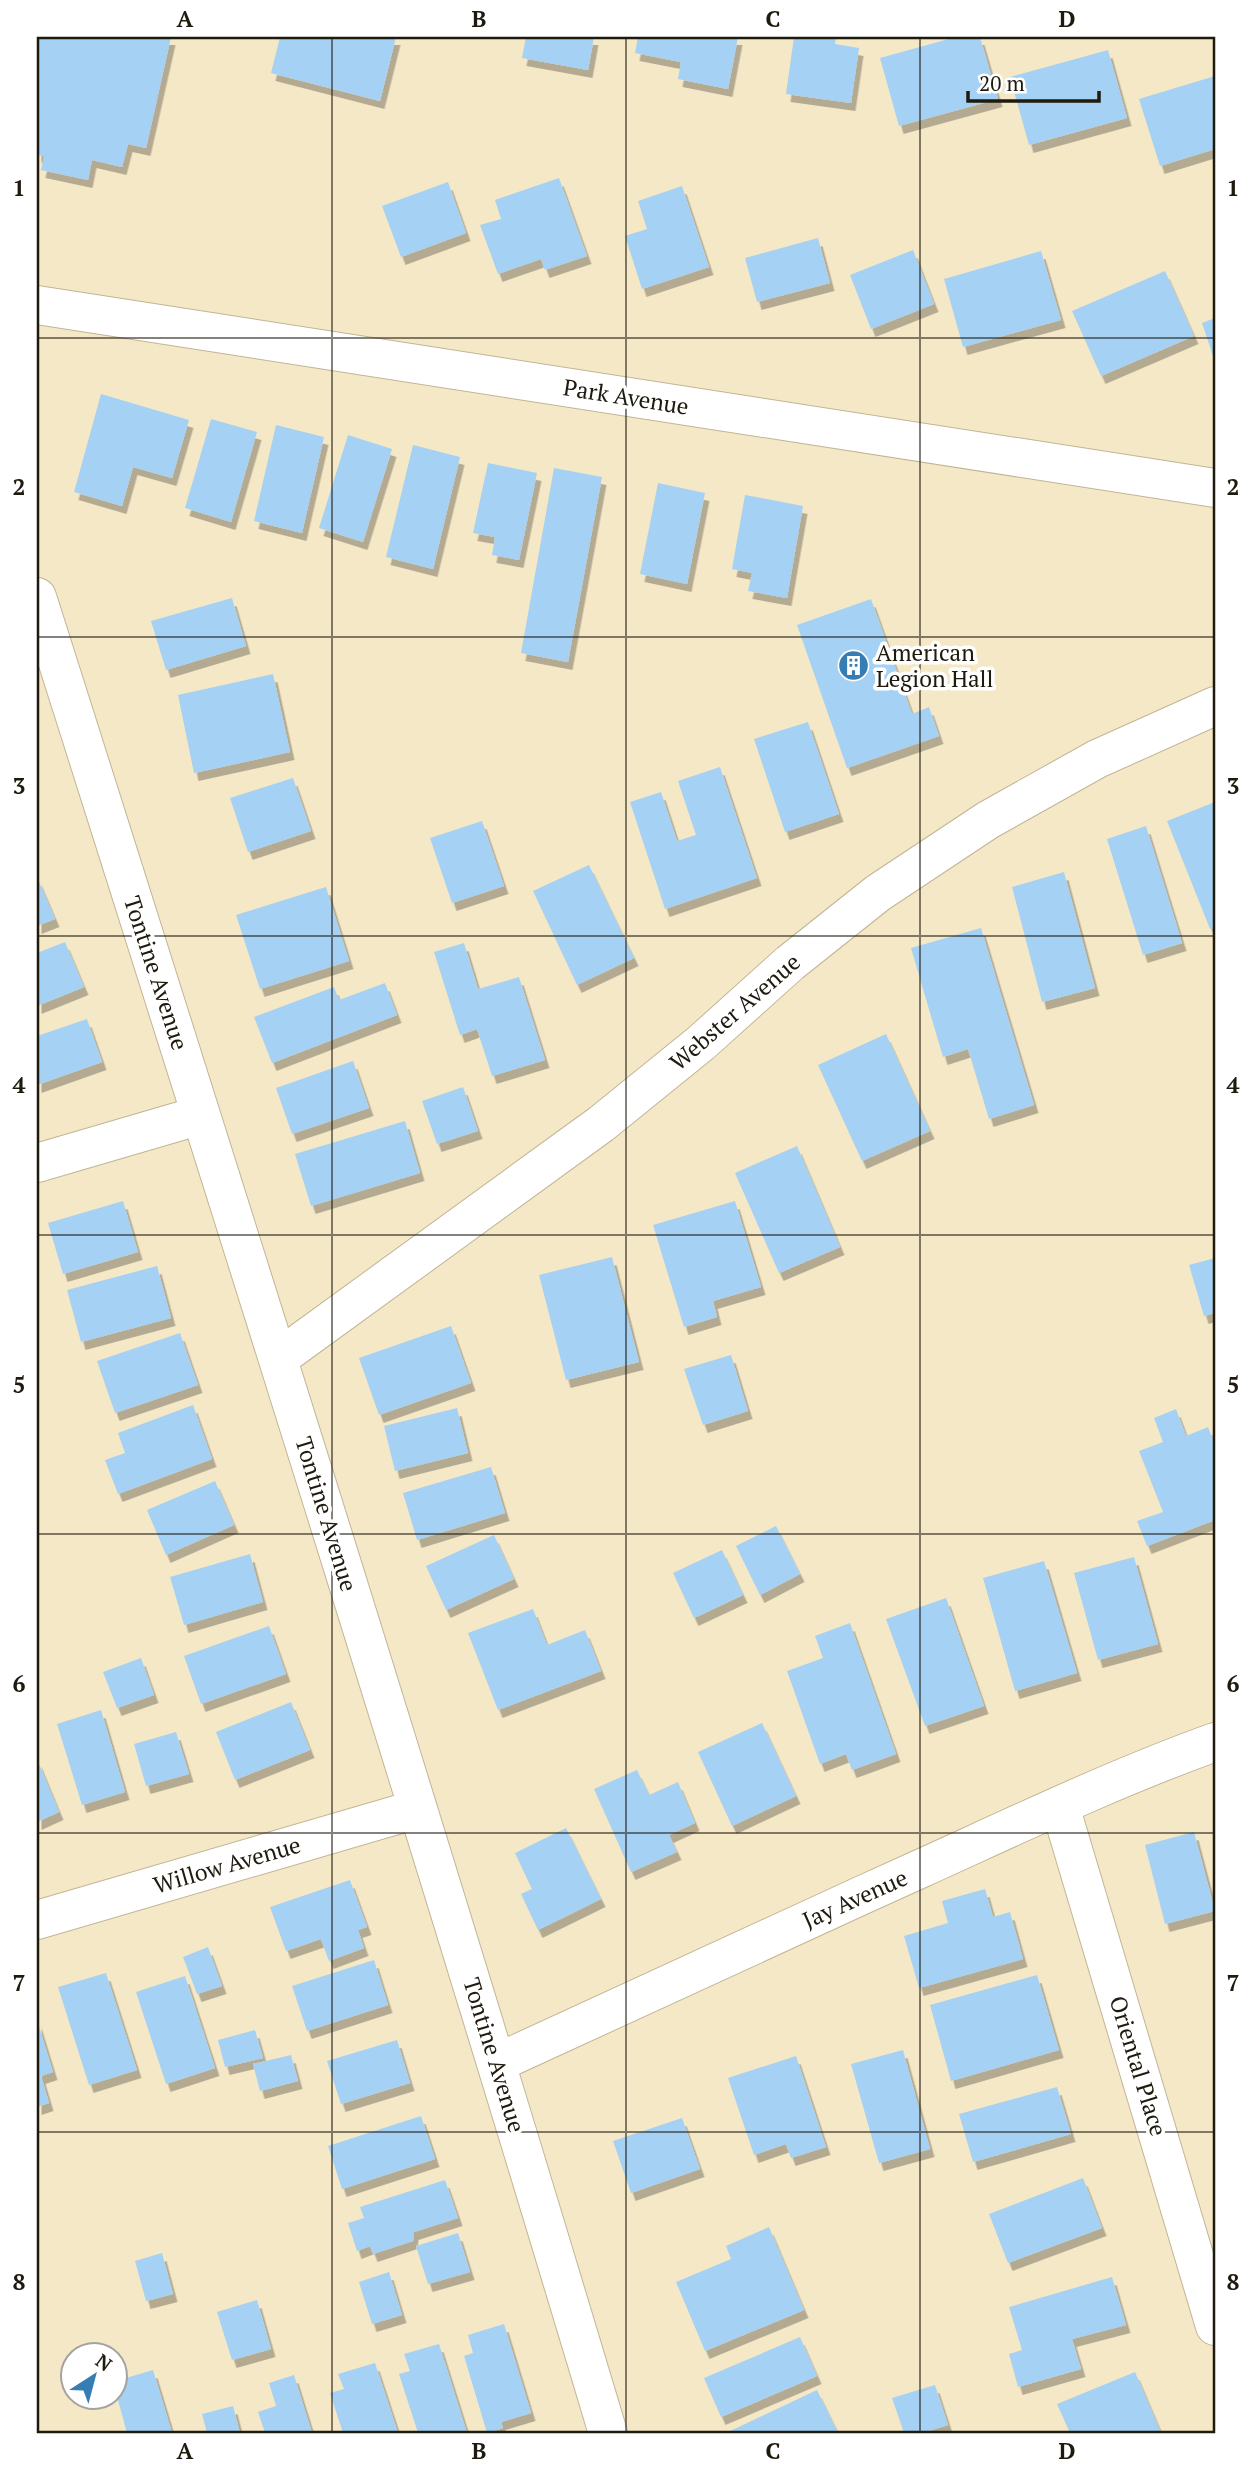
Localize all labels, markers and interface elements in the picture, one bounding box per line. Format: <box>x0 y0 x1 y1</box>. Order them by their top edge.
text: A <box>177 3 194 34</box>
text: B <box>472 3 487 34</box>
text: C <box>766 3 781 34</box>
text: D <box>1059 3 1076 34</box>
scale bar <box>968 60 1100 104</box>
text: 20 m <box>979 69 1025 97</box>
text: 1 <box>13 172 26 203</box>
text: 1 <box>1227 172 1240 203</box>
street label: Park Avenue <box>561 371 691 422</box>
text: 2 <box>13 471 26 502</box>
text: 2 <box>1227 471 1240 502</box>
place label: American Legion Hall <box>876 637 993 694</box>
building icon: American Legion Hall <box>836 649 870 683</box>
text: 3 <box>13 770 26 801</box>
text: 3 <box>1227 770 1240 801</box>
street label: Tontine Avenue <box>117 892 196 1054</box>
street label: Webster Avenue <box>663 946 807 1077</box>
text: 4 <box>13 1069 26 1100</box>
text: 4 <box>1227 1069 1240 1100</box>
text: 5 <box>13 1369 26 1400</box>
text: 5 <box>1227 1369 1240 1400</box>
street label: Tontine Avenue <box>288 1433 365 1595</box>
text: 6 <box>13 1668 26 1699</box>
text: 6 <box>1227 1668 1240 1699</box>
street label: Willow Avenue <box>150 1829 304 1900</box>
street label: Jay Avenue <box>798 1862 912 1935</box>
text: 7 <box>13 1967 26 1998</box>
text: 7 <box>1227 1967 1240 1998</box>
street label: Tontine Avenue <box>456 1974 533 2136</box>
street label: Oriental Place <box>1102 1992 1174 2140</box>
text: 8 <box>13 2266 26 2297</box>
text: 8 <box>1227 2266 1240 2297</box>
north arrow <box>60 2340 130 2410</box>
text: N <box>91 2347 118 2377</box>
text: A <box>177 2435 194 2466</box>
text: B <box>472 2435 487 2466</box>
text: C <box>766 2435 781 2466</box>
text: D <box>1059 2435 1076 2466</box>

